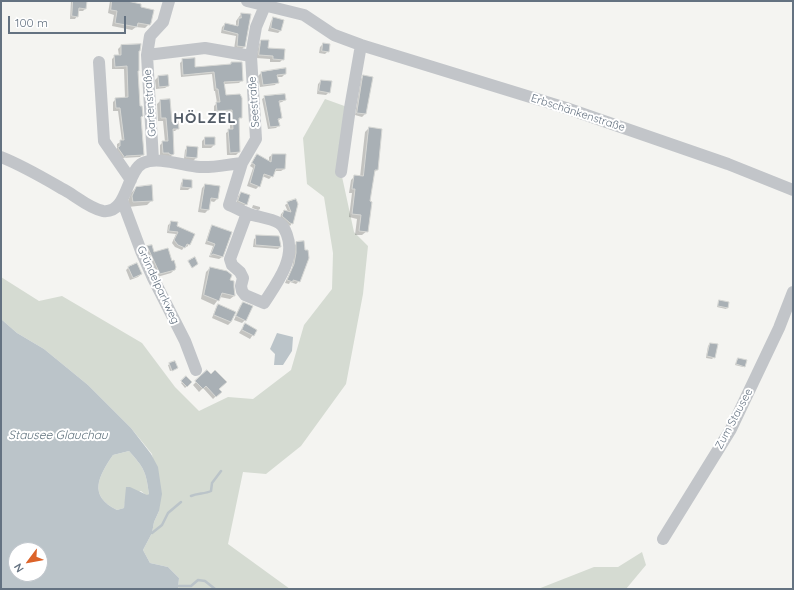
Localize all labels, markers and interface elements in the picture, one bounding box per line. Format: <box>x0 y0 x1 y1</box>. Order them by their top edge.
scale bar <box>10 8 128 34</box>
text: 100 m <box>15 15 48 30</box>
street label: Gartenstraße <box>141 69 159 137</box>
street label: Seestraße <box>246 76 262 128</box>
street label: Erbschänkenstraße <box>529 92 627 134</box>
district label: HÖLZEL <box>173 109 237 127</box>
street label: Gründelparkweg <box>134 244 182 326</box>
street label: Zum Stausee <box>713 386 755 452</box>
water label: Stausee Glauchau <box>8 428 108 442</box>
north arrow <box>8 542 48 582</box>
text: N <box>11 561 27 575</box>

